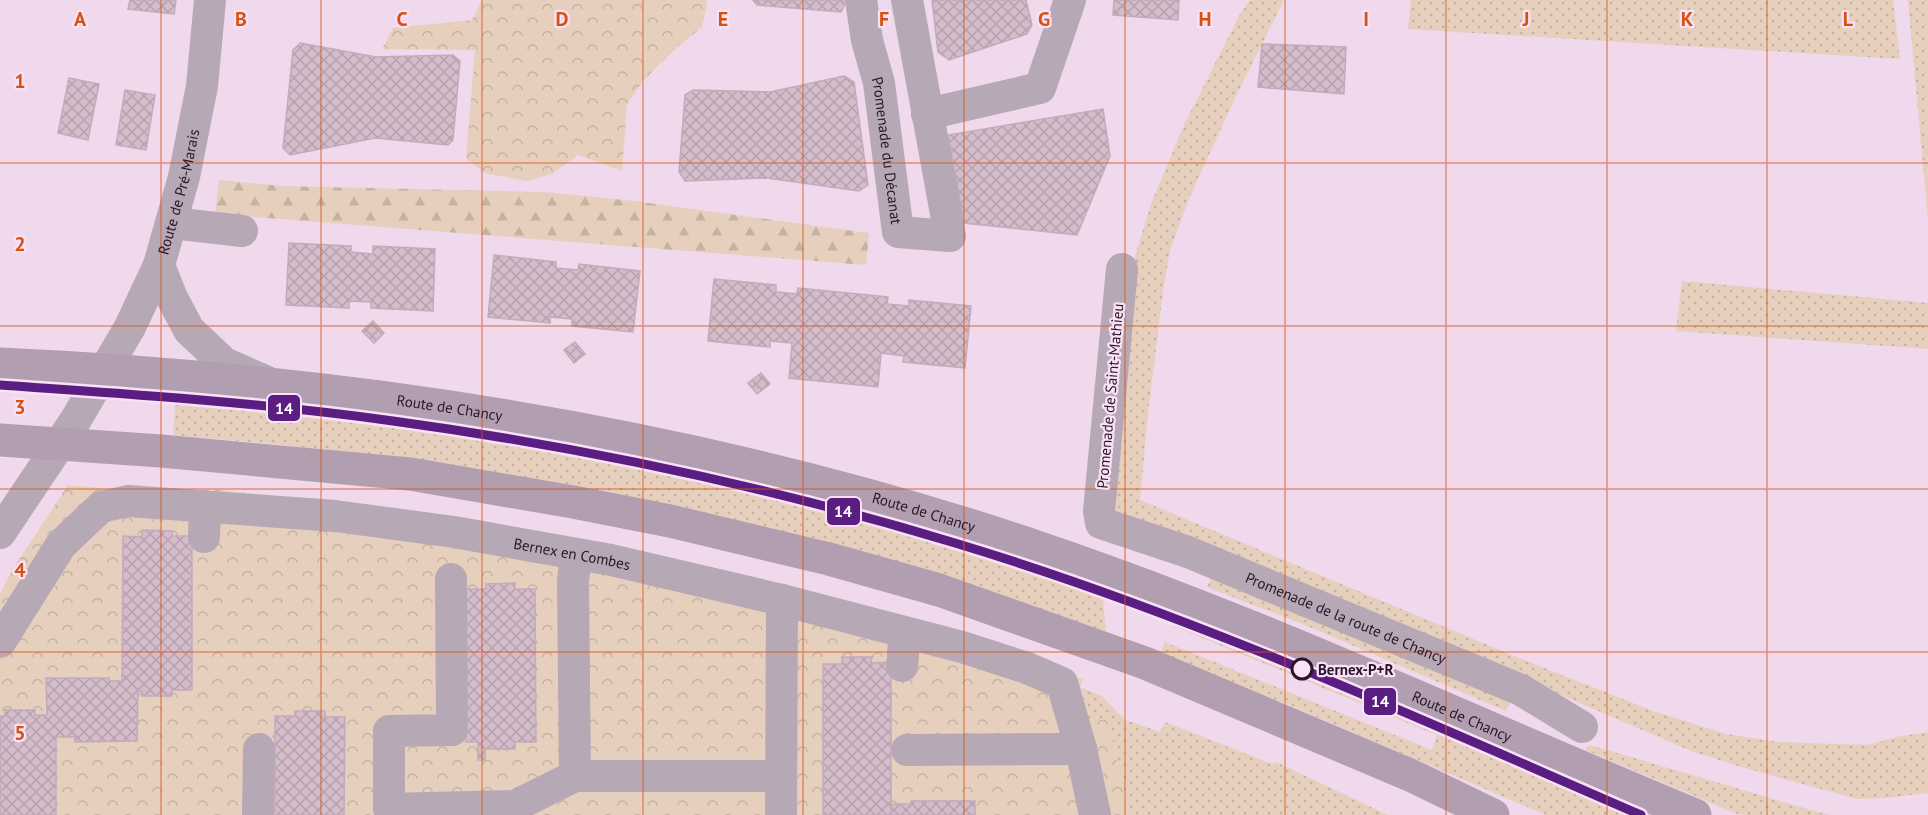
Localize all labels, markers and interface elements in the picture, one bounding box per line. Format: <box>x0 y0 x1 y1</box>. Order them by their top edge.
text: A <box>74 6 87 32</box>
text: B <box>235 6 247 32</box>
text: C <box>396 6 408 32</box>
text: D <box>556 6 569 32</box>
text: E <box>718 6 728 32</box>
text: F <box>879 6 889 32</box>
text: G <box>1038 6 1050 32</box>
text: H <box>1198 6 1212 32</box>
text: I <box>1363 6 1369 32</box>
text: J <box>1522 6 1529 32</box>
text: K <box>1681 6 1694 32</box>
text: L <box>1843 6 1854 32</box>
text: 1 <box>14 68 26 94</box>
street label: Promenade du Décanat <box>868 74 906 225</box>
street label: Route de Pré-Marais <box>153 127 203 257</box>
text: 2 <box>14 231 26 257</box>
street label: Promenade de Saint-Mathieu <box>1092 303 1128 489</box>
street label: Route de Chancy <box>396 390 504 425</box>
text: 3 <box>14 394 26 420</box>
line badge: 14 <box>267 394 301 422</box>
text: 14 <box>275 398 293 418</box>
street label: Route de Chancy <box>870 487 978 536</box>
line badge: 14 <box>826 497 861 526</box>
text: 14 <box>834 501 852 521</box>
street label: Bernex en Combes <box>512 533 632 574</box>
text: 4 <box>14 557 26 583</box>
street label: Promenade de la route de Chancy <box>1243 567 1449 667</box>
marker: Bernex-P+R <box>1291 658 1313 680</box>
place label: Bernex-P+R <box>1318 660 1393 679</box>
street label: Route de Chancy <box>1409 686 1515 746</box>
line badge: 14 <box>1363 687 1397 716</box>
text: 14 <box>1371 691 1389 711</box>
text: 5 <box>14 720 26 746</box>

